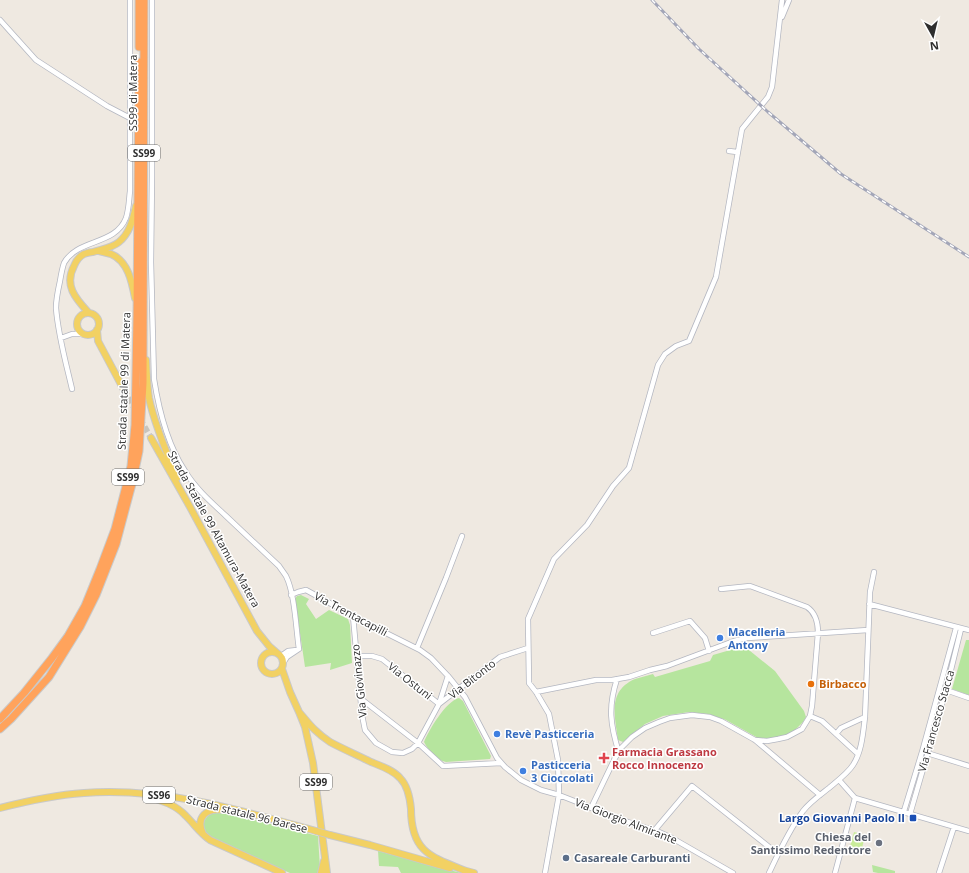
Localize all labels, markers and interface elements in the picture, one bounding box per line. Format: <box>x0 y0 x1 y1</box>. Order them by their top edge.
north arrow <box>913 16 953 56</box>
text: N <box>929 38 940 54</box>
street label: SS99 di Matera <box>125 55 140 131</box>
road number: SS99 <box>128 145 160 161</box>
street label: Strada statale 99 di Matera <box>114 312 133 450</box>
street label: Strada Statale 99 Altamura-Matera <box>165 448 264 610</box>
road number: SS99 <box>112 469 144 485</box>
street label: Via Trentacapilli <box>312 588 391 639</box>
place label: Macelleria Antony <box>728 624 785 652</box>
marker: Macelleria Antony <box>715 633 725 643</box>
street label: Via Giovinazzo <box>347 643 370 719</box>
street label: Via Bitonto <box>445 655 499 702</box>
street label: Via Ostuni <box>385 659 436 703</box>
street label: Via Francesco Stacca <box>914 668 957 774</box>
place label: Birbacco <box>819 676 867 691</box>
marker: Birbacco <box>806 679 816 689</box>
place label: Revè Pasticceria <box>505 726 594 741</box>
marker: Revè Pasticceria <box>492 729 502 739</box>
place label: Farmacia Grassano Rocco Innocenzo <box>612 744 717 772</box>
marker: Farmacia Grassano Rocco Innocenzo <box>599 753 609 763</box>
place label: Pasticceria 3 Cioccolati <box>531 757 594 785</box>
marker: Pasticceria 3 Cioccolati <box>518 766 528 776</box>
road number: SS99 <box>300 774 332 790</box>
road number: SS96 <box>143 787 175 803</box>
street label: Strada statale 96 Barese <box>185 791 309 836</box>
street label: Via Giorgio Almirante <box>573 794 680 847</box>
place label: Largo Giovanni Paolo II <box>779 810 905 825</box>
marker: Largo Giovanni Paolo II <box>908 813 918 823</box>
place label: Chiesa del Santissimo Redentore <box>751 829 871 857</box>
marker: Chiesa del Santissimo Redentore <box>874 838 884 848</box>
place label: Casareale Carburanti <box>574 850 690 865</box>
marker: Casareale Carburanti <box>561 853 571 863</box>

